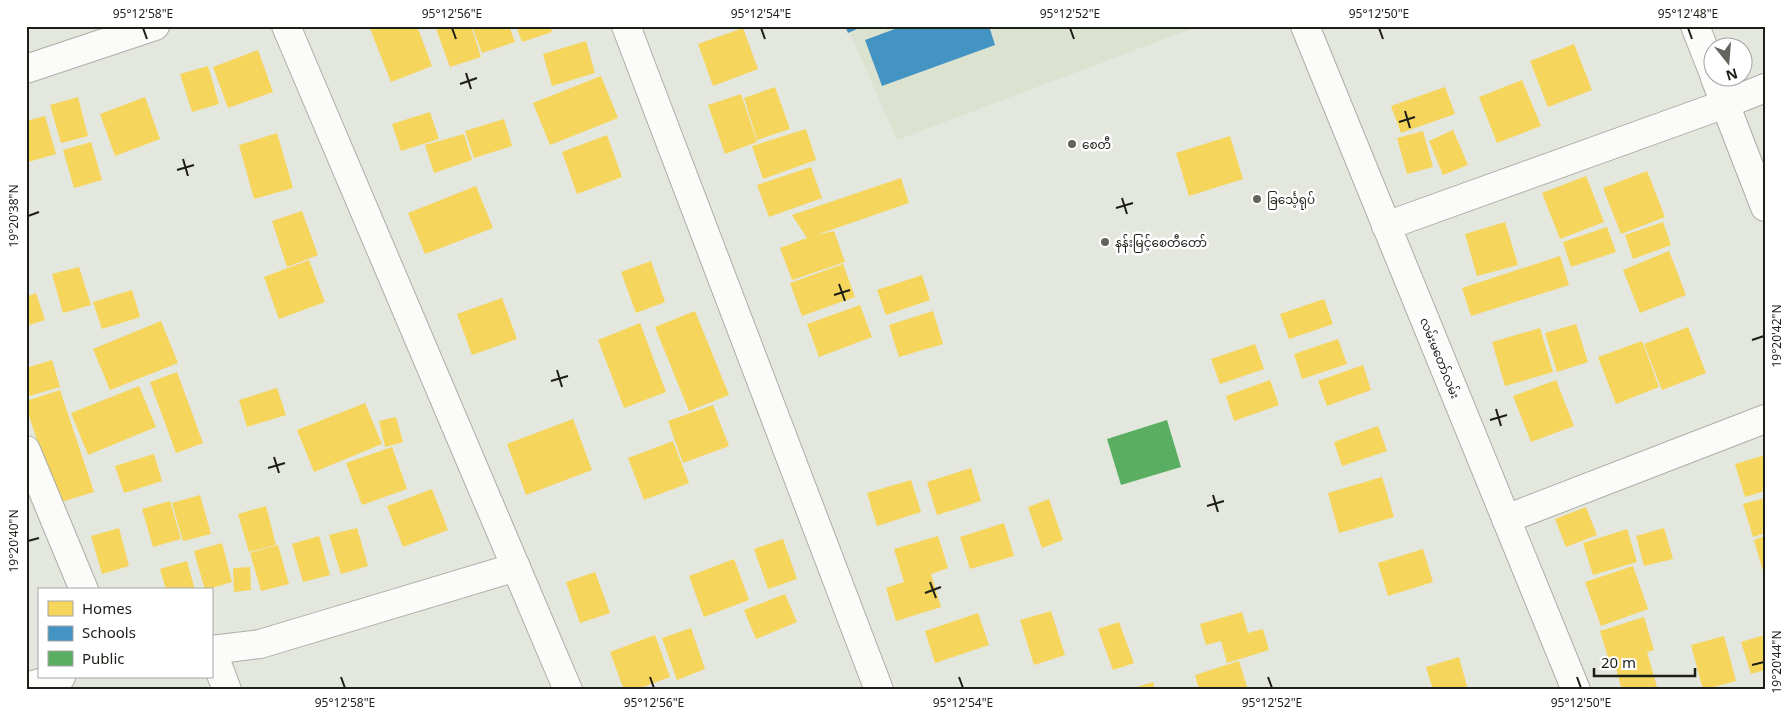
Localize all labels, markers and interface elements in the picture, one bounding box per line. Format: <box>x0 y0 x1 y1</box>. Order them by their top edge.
text: 95°12'58"E <box>113 5 173 22</box>
text: 95°12'56"E <box>422 5 482 22</box>
text: 95°12'54"E <box>731 5 791 22</box>
text: 95°12'52"E <box>1040 5 1100 22</box>
text: 95°12'50"E <box>1349 5 1409 22</box>
text: 95°12'48"E <box>1658 5 1718 22</box>
north arrow <box>1704 38 1754 88</box>
text: N <box>1724 64 1740 86</box>
place label: စေတီ <box>1082 136 1111 153</box>
marker: စေတီ <box>1066 138 1078 150</box>
text: 19°20'38"N <box>5 184 22 248</box>
place label: ခြင်္သေ့ရုပ် <box>1267 191 1315 210</box>
marker: ခြင်္သေ့ရုပ် <box>1251 193 1263 205</box>
place label: နန်းမြင့်စေတီတော် <box>1115 234 1207 253</box>
marker: နန်းမြင့်စေတီတော် <box>1099 236 1111 248</box>
text: 19°20'42"N <box>1768 304 1785 368</box>
street label: လမ်းမတော်လမ်း <box>1416 315 1464 401</box>
text: 19°20'40"N <box>5 509 22 573</box>
legend <box>38 588 212 678</box>
text: Homes <box>82 598 132 618</box>
text: Schools <box>82 622 136 642</box>
text: 19°20'44"N <box>1768 630 1785 694</box>
scale bar <box>1594 646 1695 678</box>
text: Public <box>82 648 125 668</box>
text: 20 m <box>1601 652 1636 672</box>
text: 95°12'58"E <box>315 694 375 711</box>
text: 95°12'56"E <box>624 694 684 711</box>
text: 95°12'54"E <box>933 694 993 711</box>
text: 95°12'52"E <box>1242 694 1302 711</box>
text: 95°12'50"E <box>1551 694 1611 711</box>

